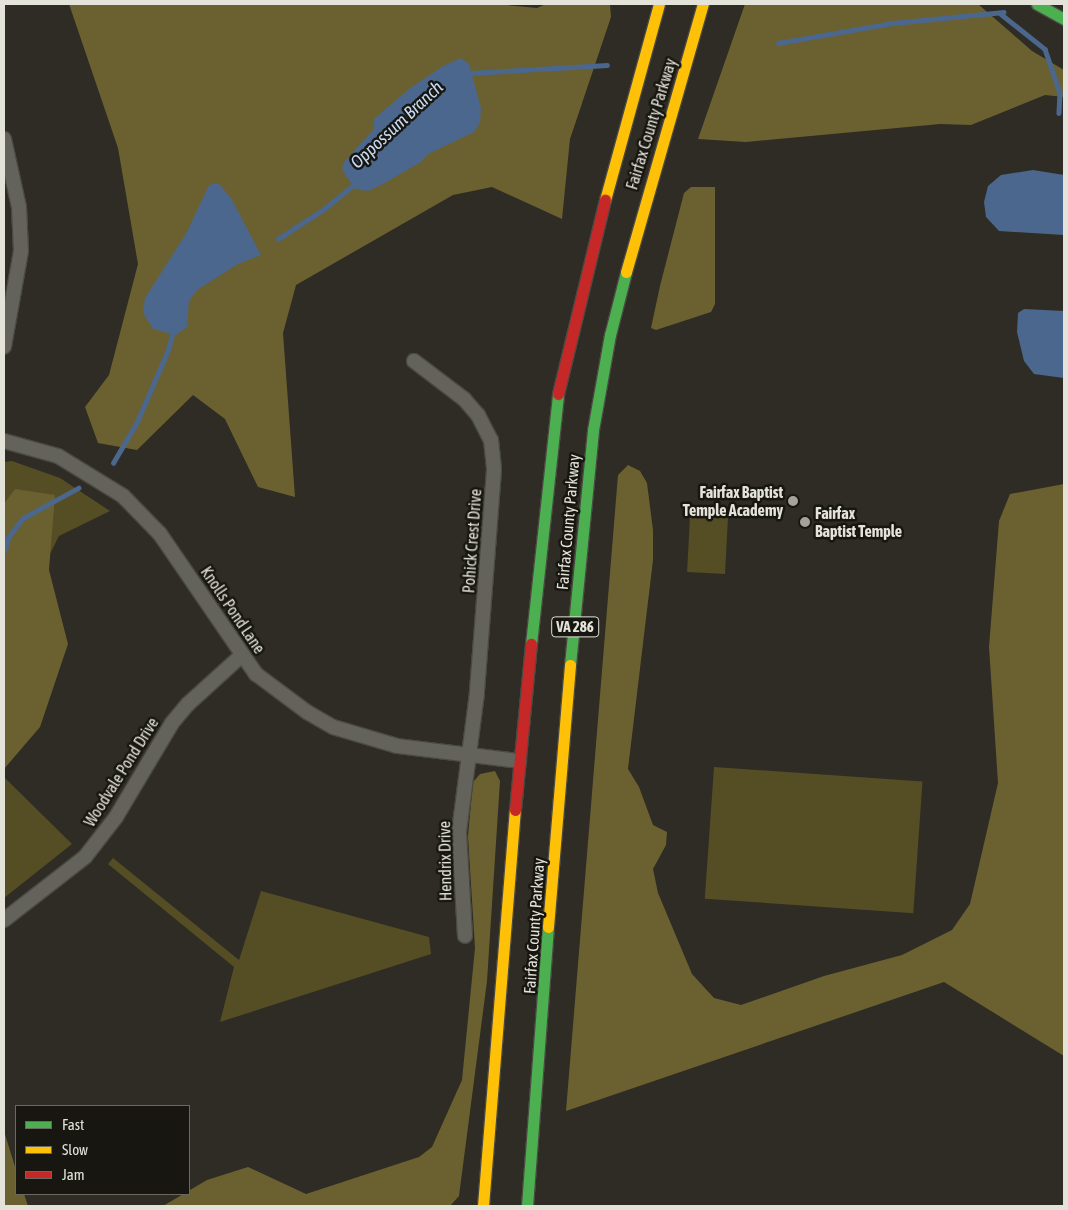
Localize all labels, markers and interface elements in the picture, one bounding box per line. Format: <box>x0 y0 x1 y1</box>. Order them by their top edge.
street label: Fairfax County Parkway <box>622 56 680 192</box>
water label: Oppossum Branch <box>346 77 448 173</box>
street label: Fairfax County Parkway <box>553 453 583 591</box>
place label: Fairfax Baptist Temple Academy <box>683 482 783 520</box>
street label: Pohick Crest Drive <box>459 488 485 594</box>
marker: Fairfax Baptist Temple Academy <box>787 495 799 507</box>
place label: Fairfax Baptist Temple <box>815 503 902 541</box>
marker: Fairfax Baptist Temple <box>799 516 811 528</box>
street label: Knolls Pond Lane <box>197 563 269 657</box>
road number: VA 286 <box>550 614 600 640</box>
street label: Woodvale Pond Drive <box>80 714 162 830</box>
street label: Hendrix Drive <box>435 821 455 901</box>
street label: Fairfax County Parkway <box>520 857 548 995</box>
legend <box>15 1105 190 1195</box>
text: Fast <box>62 1116 84 1133</box>
text: Slow <box>62 1141 88 1158</box>
text: Jam <box>62 1166 85 1183</box>

